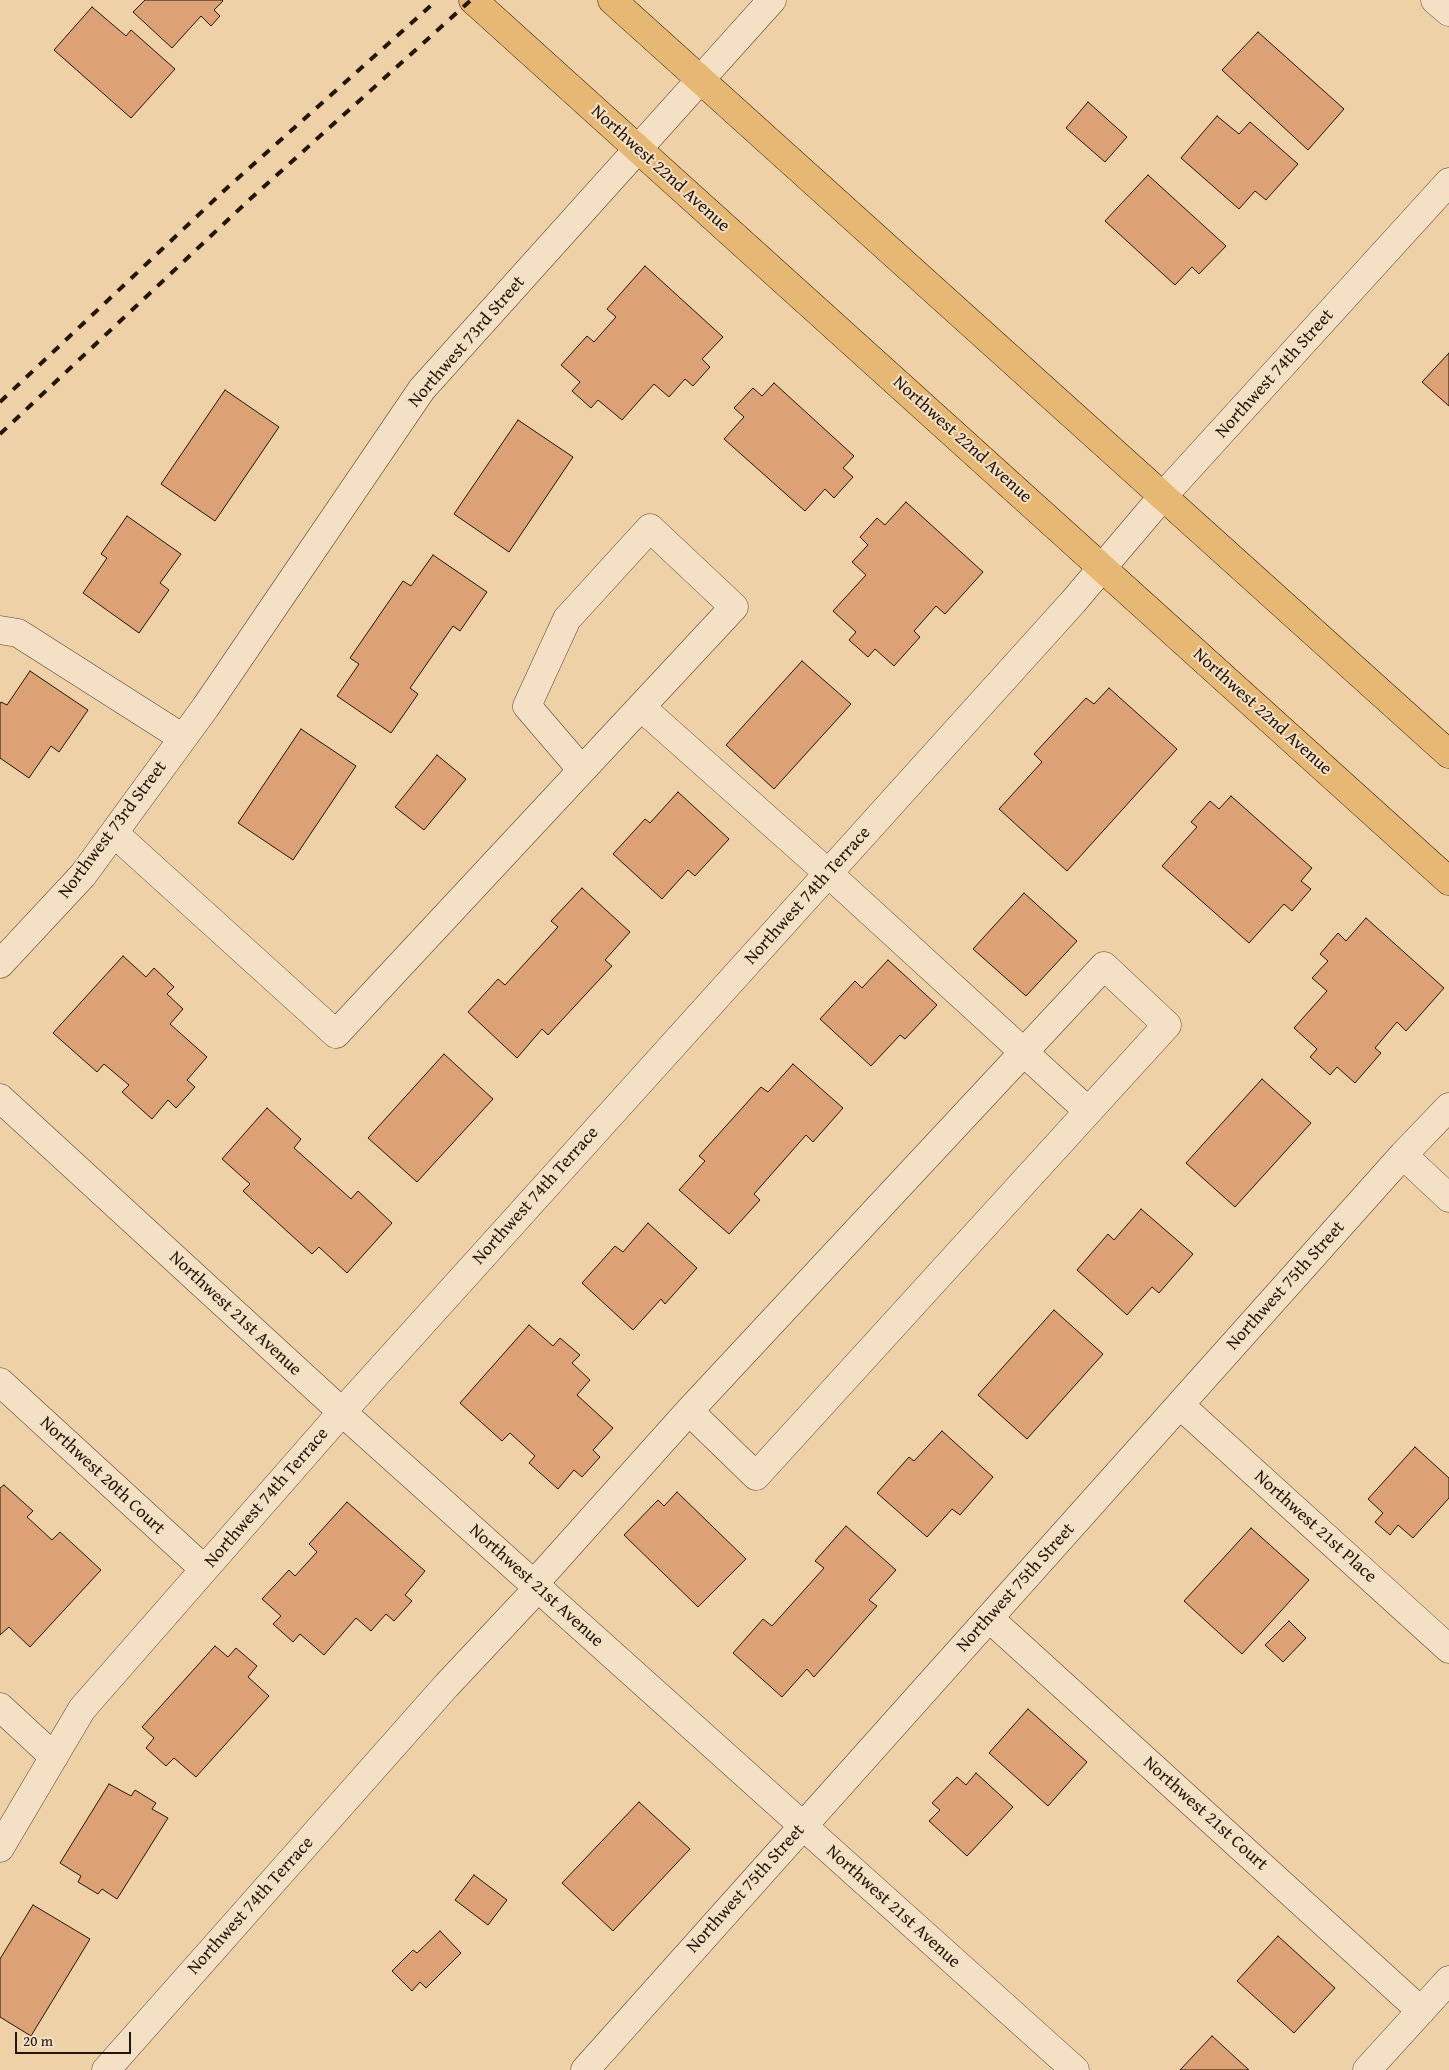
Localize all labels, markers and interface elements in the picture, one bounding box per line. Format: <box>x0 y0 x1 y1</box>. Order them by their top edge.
street label: Northwest 22nd Avenue <box>586 101 734 237</box>
street label: Northwest 73rd Street <box>404 272 530 412</box>
street label: Northwest 74th Street <box>1211 305 1339 443</box>
street label: Northwest 22nd Avenue <box>888 372 1036 508</box>
street label: Northwest 22nd Avenue <box>1188 644 1336 780</box>
street label: Northwest 73rd Street <box>54 757 172 903</box>
street label: Northwest 74th Terrace <box>740 823 876 969</box>
street label: Northwest 74th Terrace <box>468 1123 604 1269</box>
street label: Northwest 75th Street <box>1222 1217 1350 1355</box>
street label: Northwest 21st Avenue <box>164 1247 306 1381</box>
street label: Northwest 20th Court <box>35 1412 169 1540</box>
street label: Northwest 74th Terrace <box>200 1424 334 1572</box>
street label: Northwest 21st Place <box>1249 1466 1381 1588</box>
street label: Northwest 75th Street <box>952 1519 1080 1657</box>
street label: Northwest 21st Avenue <box>464 1520 608 1652</box>
street label: Northwest 21st Court <box>1138 1752 1272 1876</box>
street label: Northwest 75th Street <box>682 1820 810 1958</box>
street label: Northwest 74th Terrace <box>183 1833 319 1979</box>
street label: Northwest 21st Avenue <box>821 1841 965 1973</box>
scale bar <box>18 2022 134 2054</box>
text: 20 m <box>23 2030 53 2051</box>

